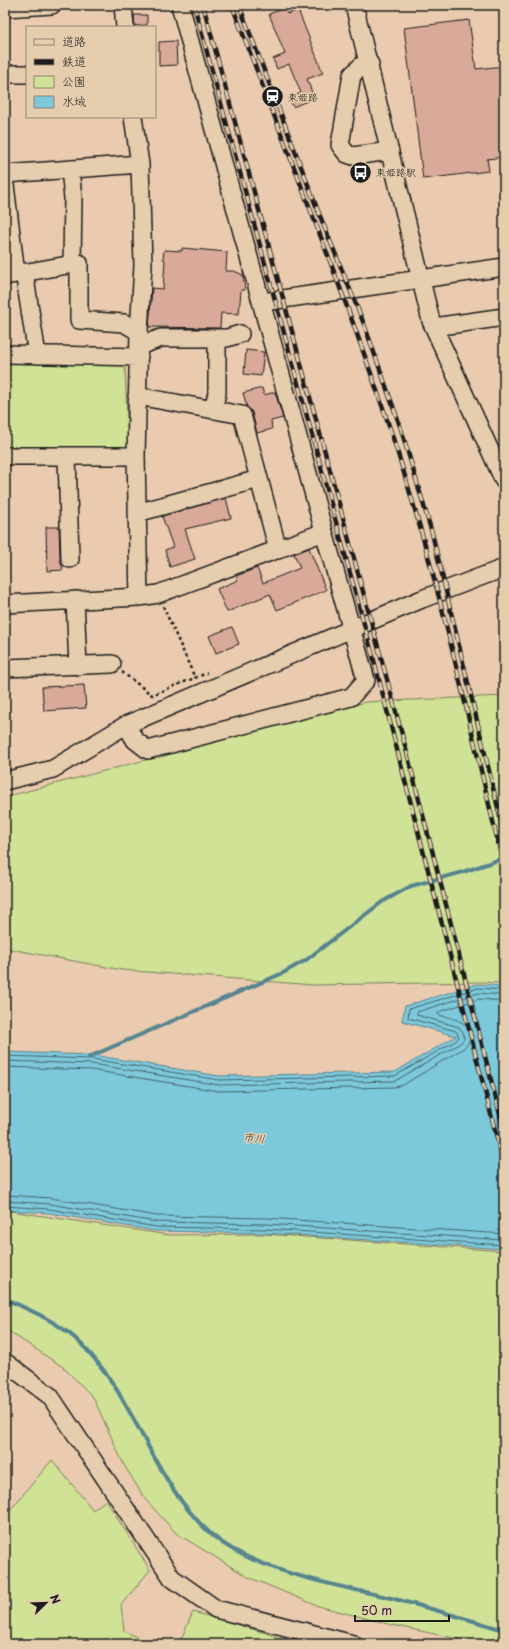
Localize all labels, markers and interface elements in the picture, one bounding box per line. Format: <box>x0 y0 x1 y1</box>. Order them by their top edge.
legend <box>26 26 156 118</box>
text: 道路 <box>62 32 86 50</box>
text: 鉄道 <box>62 52 86 70</box>
text: 公園 <box>62 72 86 90</box>
station icon: 東姫路 <box>259 84 285 110</box>
place label: 東姫路 <box>288 89 318 104</box>
text: 水域 <box>62 92 86 110</box>
bus stop icon: 東姫路駅 <box>348 159 374 185</box>
place label: 東姫路駅 <box>376 164 416 179</box>
water label: 市川 <box>242 1128 266 1147</box>
north arrow <box>26 1583 66 1623</box>
text: N <box>46 1592 65 1606</box>
scale bar <box>355 1597 449 1623</box>
text: 50 m <box>361 1601 392 1619</box>

